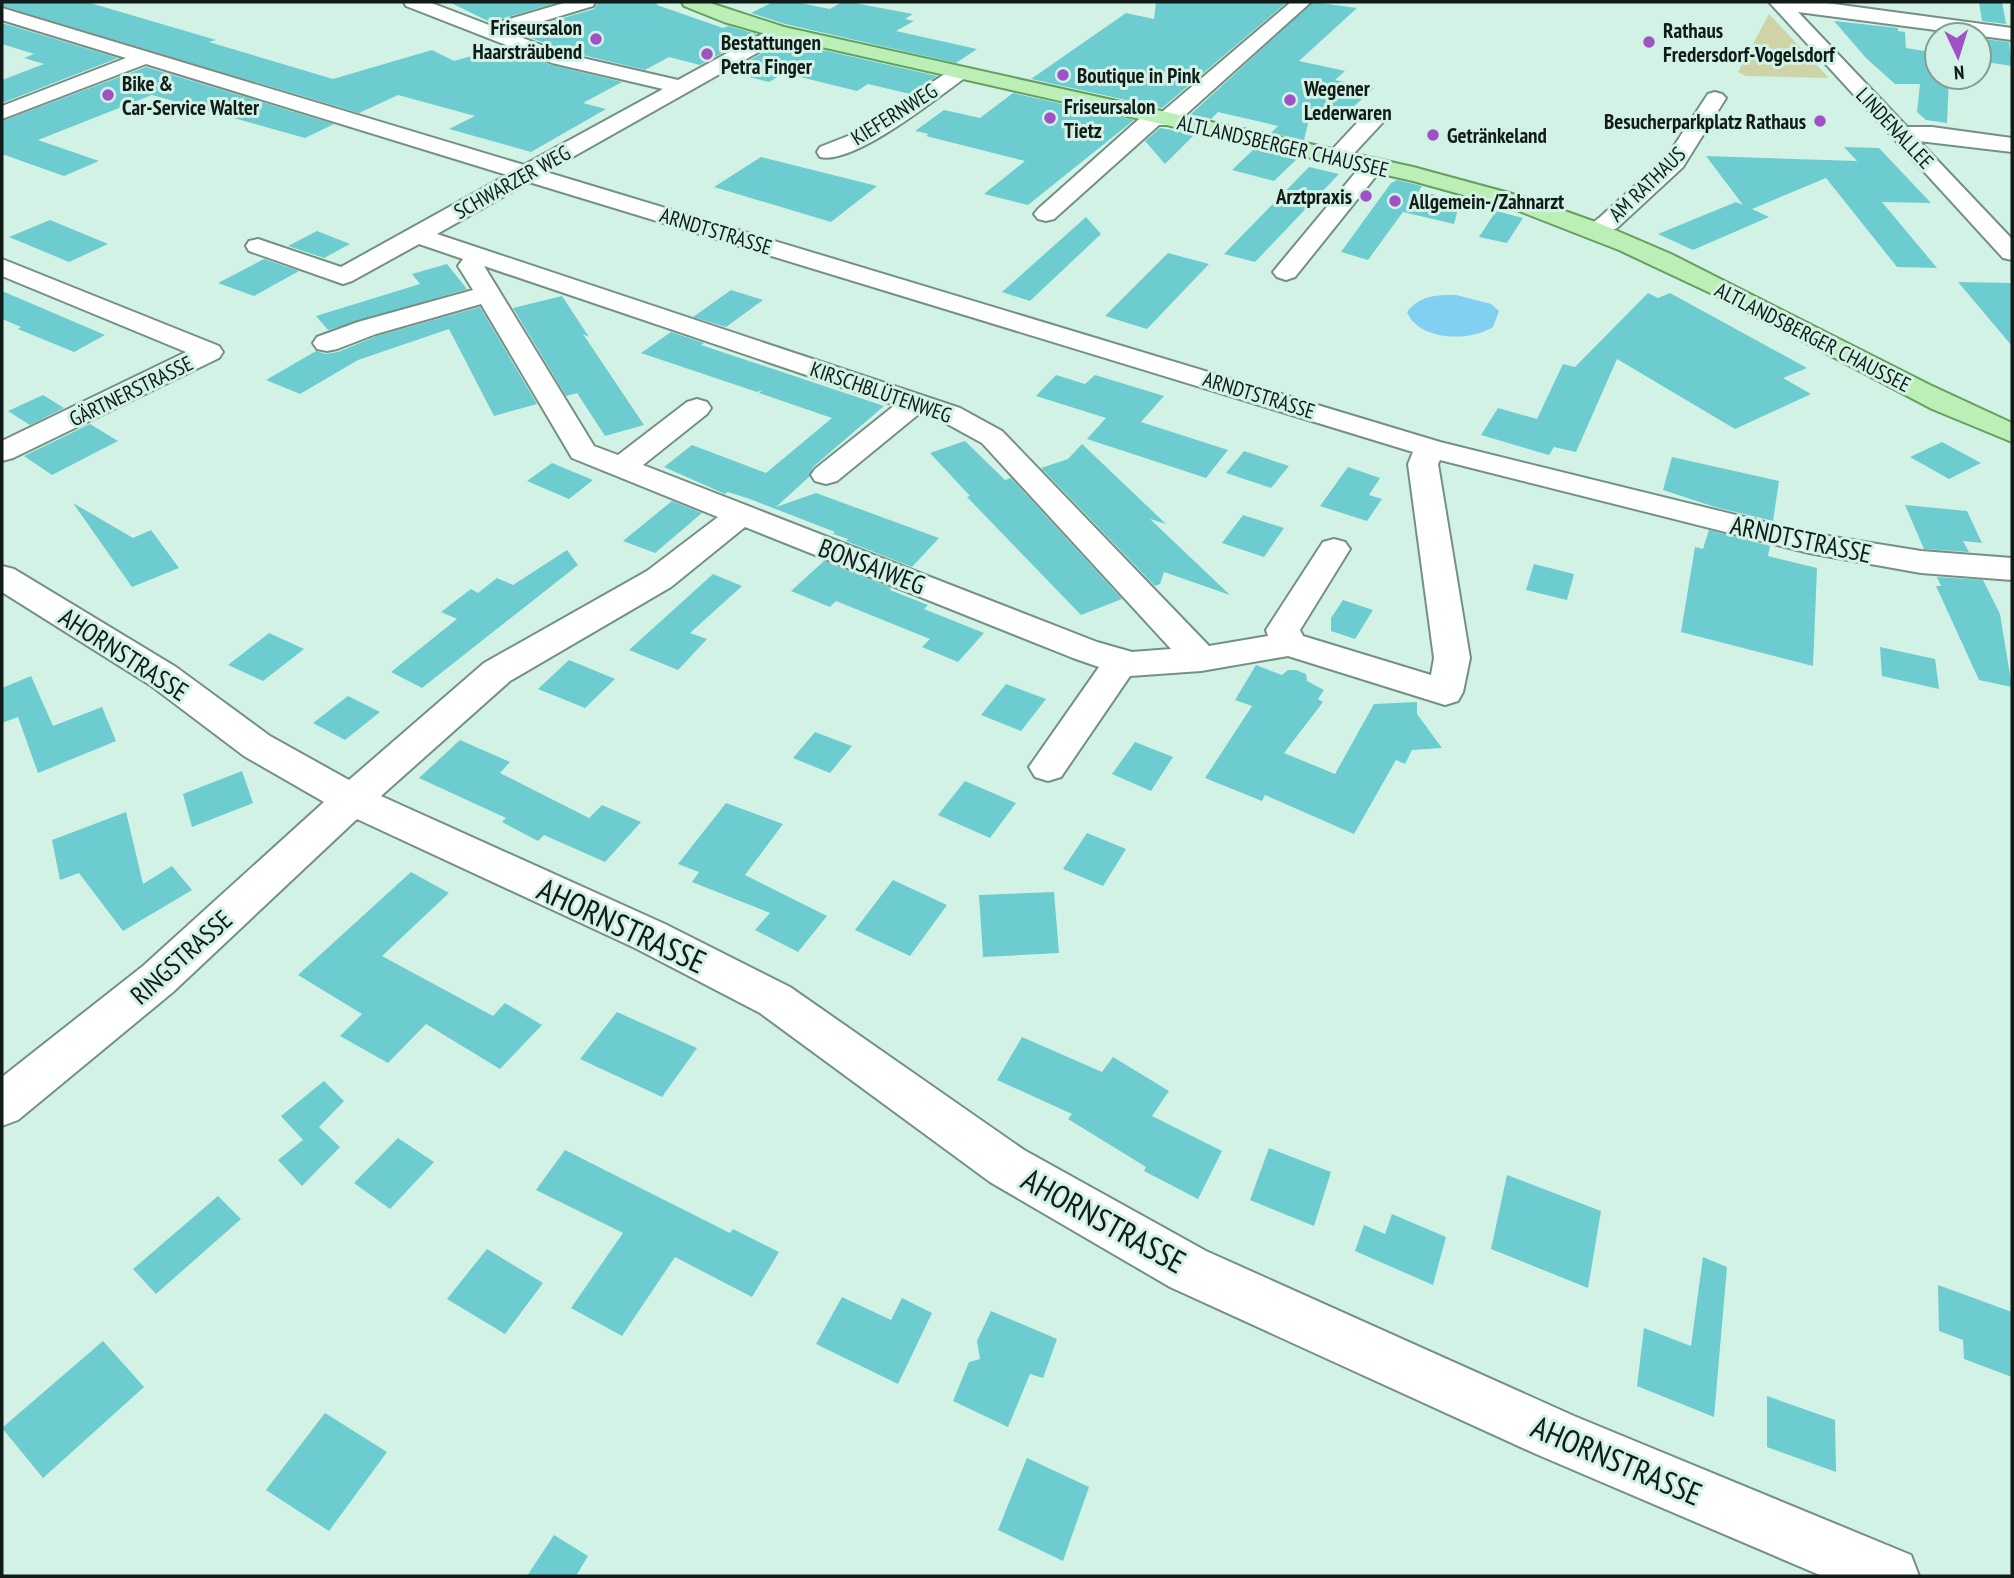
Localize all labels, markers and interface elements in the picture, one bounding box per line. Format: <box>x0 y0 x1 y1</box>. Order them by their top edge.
place label: Friseursalon Haarsträubend <box>473 14 582 65</box>
place label: Rathaus Fredersdorf-Vogelsdorf <box>1663 17 1836 68</box>
north arrow <box>1923 21 1993 91</box>
place label: Bestattungen Petra Finger <box>721 29 821 80</box>
marker: Friseursalon Haarsträubend <box>588 31 604 47</box>
marker: Rathaus Fredersdorf-Vogelsdorf <box>1641 34 1657 50</box>
marker: Bestattungen Petra Finger <box>699 46 715 62</box>
text: N <box>1953 61 1965 85</box>
place label: Boutique in Pink <box>1077 62 1200 89</box>
marker: Boutique in Pink <box>1055 67 1071 83</box>
place label: Bike & Car-Service Walter <box>122 70 260 121</box>
place label: Wegener Lederwaren <box>1303 75 1392 126</box>
street label: KIEFERNWEG <box>846 77 942 151</box>
street label: LINDENALLEE <box>1850 82 1940 174</box>
marker: Bike & Car-Service Walter <box>100 87 116 103</box>
marker: Wegener Lederwaren <box>1282 92 1298 108</box>
place label: Friseursalon Tietz <box>1064 93 1155 144</box>
place label: Besucherparkplatz Rathaus <box>1604 108 1806 135</box>
street label: ALTLANDSBERGER CHAUSSEE <box>1175 109 1391 183</box>
marker: Friseursalon Tietz <box>1042 110 1058 126</box>
marker: Besucherparkplatz Rathaus <box>1812 113 1828 129</box>
place label: Getränkeland <box>1447 122 1547 149</box>
marker: Getränkeland <box>1425 127 1441 143</box>
street label: SCHWARZER WEG <box>449 139 575 225</box>
street label: AM RATHAUS <box>1603 141 1691 227</box>
place label: Arztpraxis <box>1275 183 1352 210</box>
marker: Arztpraxis <box>1358 188 1374 204</box>
place label: Allgemein-/Zahnarzt <box>1408 188 1564 215</box>
marker: Allgemein-/Zahnarzt <box>1387 193 1403 209</box>
street label: ARNDTSTRASSE <box>657 201 775 261</box>
street label: ALTLANDSBERGER CHAUSSEE <box>1711 276 1915 398</box>
street label: GÄRTNERSTRASSE <box>65 349 197 433</box>
street label: KIRSCHBLÜTENWEG <box>807 355 955 429</box>
street label: ARNDTSTRASSE <box>1200 365 1318 425</box>
street label: ARNDTSTRASSE <box>1727 508 1875 570</box>
street label: BONSAIWEG <box>814 531 930 601</box>
street label: AHORNSTRASSE <box>53 600 195 708</box>
street label: AHORNSTRASSE <box>531 868 713 982</box>
street label: RINGSTRASSE <box>123 903 239 1011</box>
street label: AHORNSTRASSE <box>1015 1158 1193 1282</box>
street label: AHORNSTRASSE <box>1525 1405 1709 1515</box>

